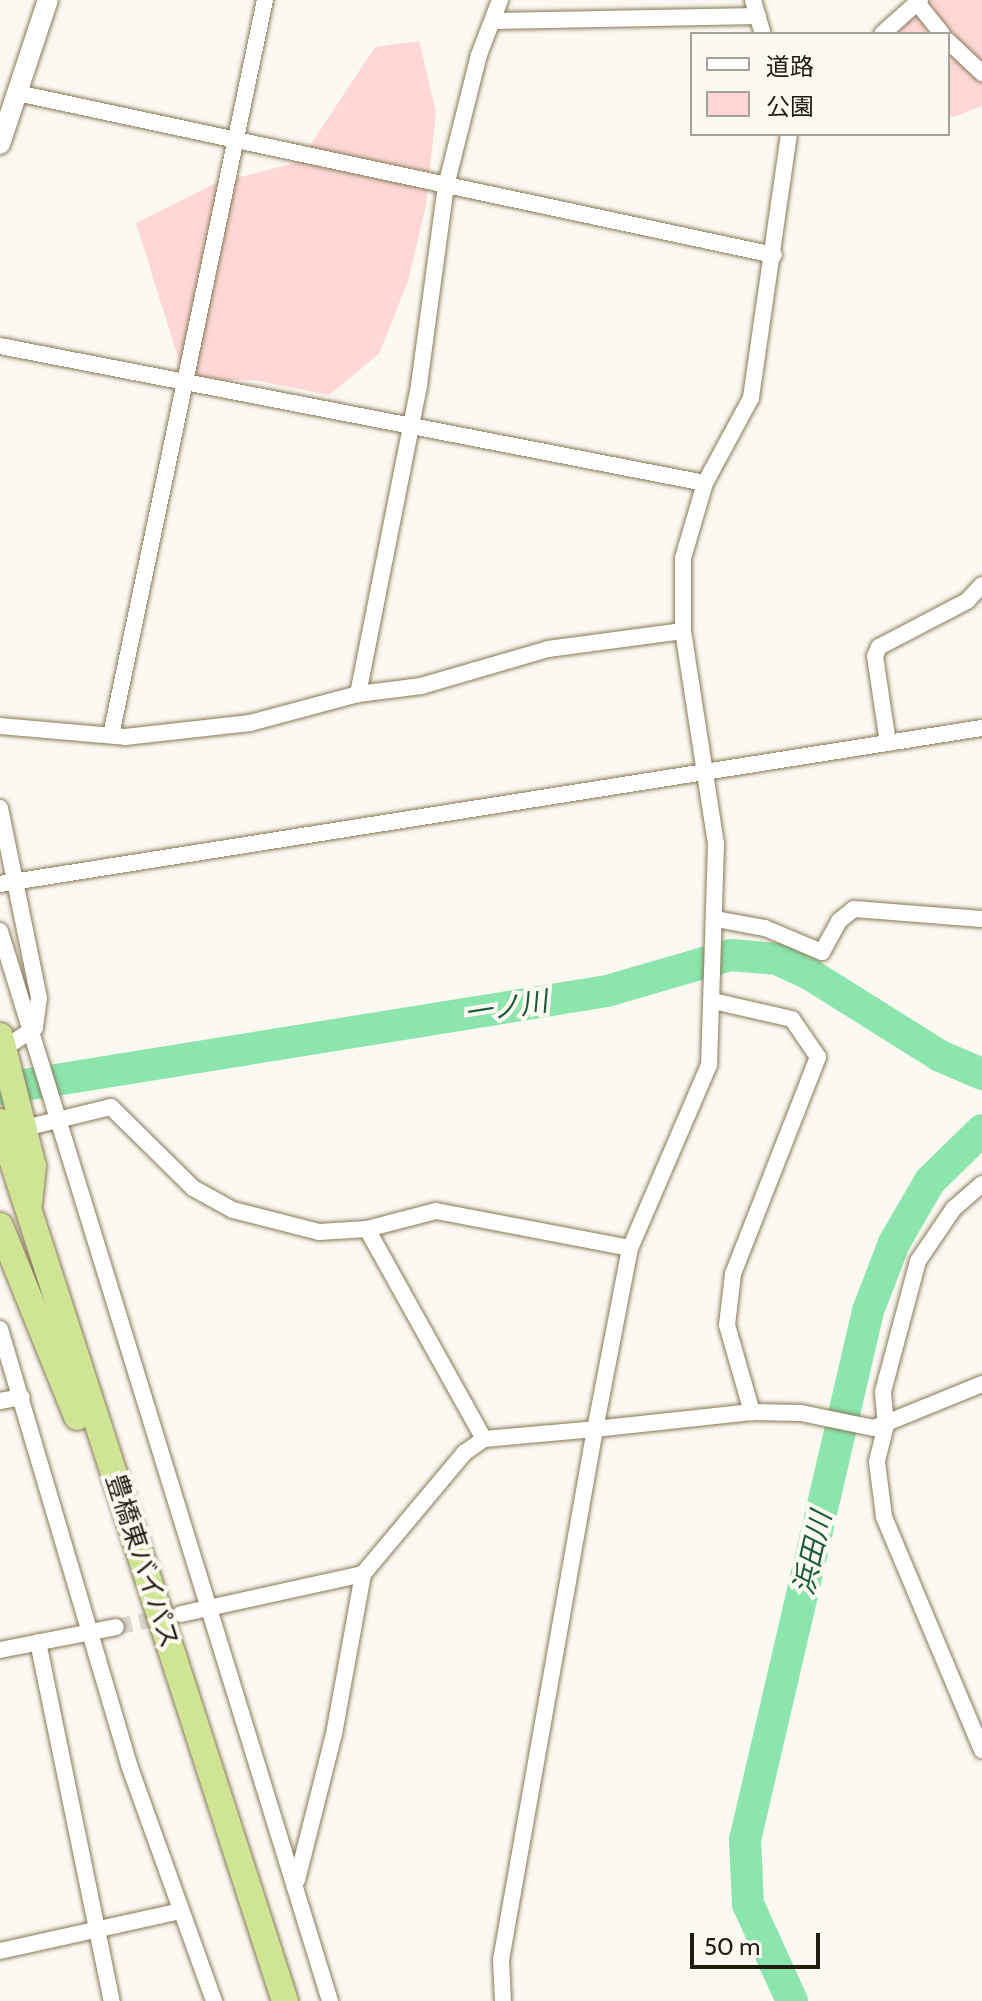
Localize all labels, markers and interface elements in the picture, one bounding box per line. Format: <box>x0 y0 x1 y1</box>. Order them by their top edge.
legend <box>690 32 950 136</box>
text: 道路 <box>766 52 814 81</box>
text: 公園 <box>766 92 814 121</box>
water label: 一ノ川 <box>462 984 550 1030</box>
street label: 豊橋東バイパス <box>99 1470 185 1652</box>
water label: 浜田川 <box>786 1508 838 1598</box>
scale bar <box>694 1917 824 1967</box>
text: 50 m <box>704 1932 760 1961</box>

